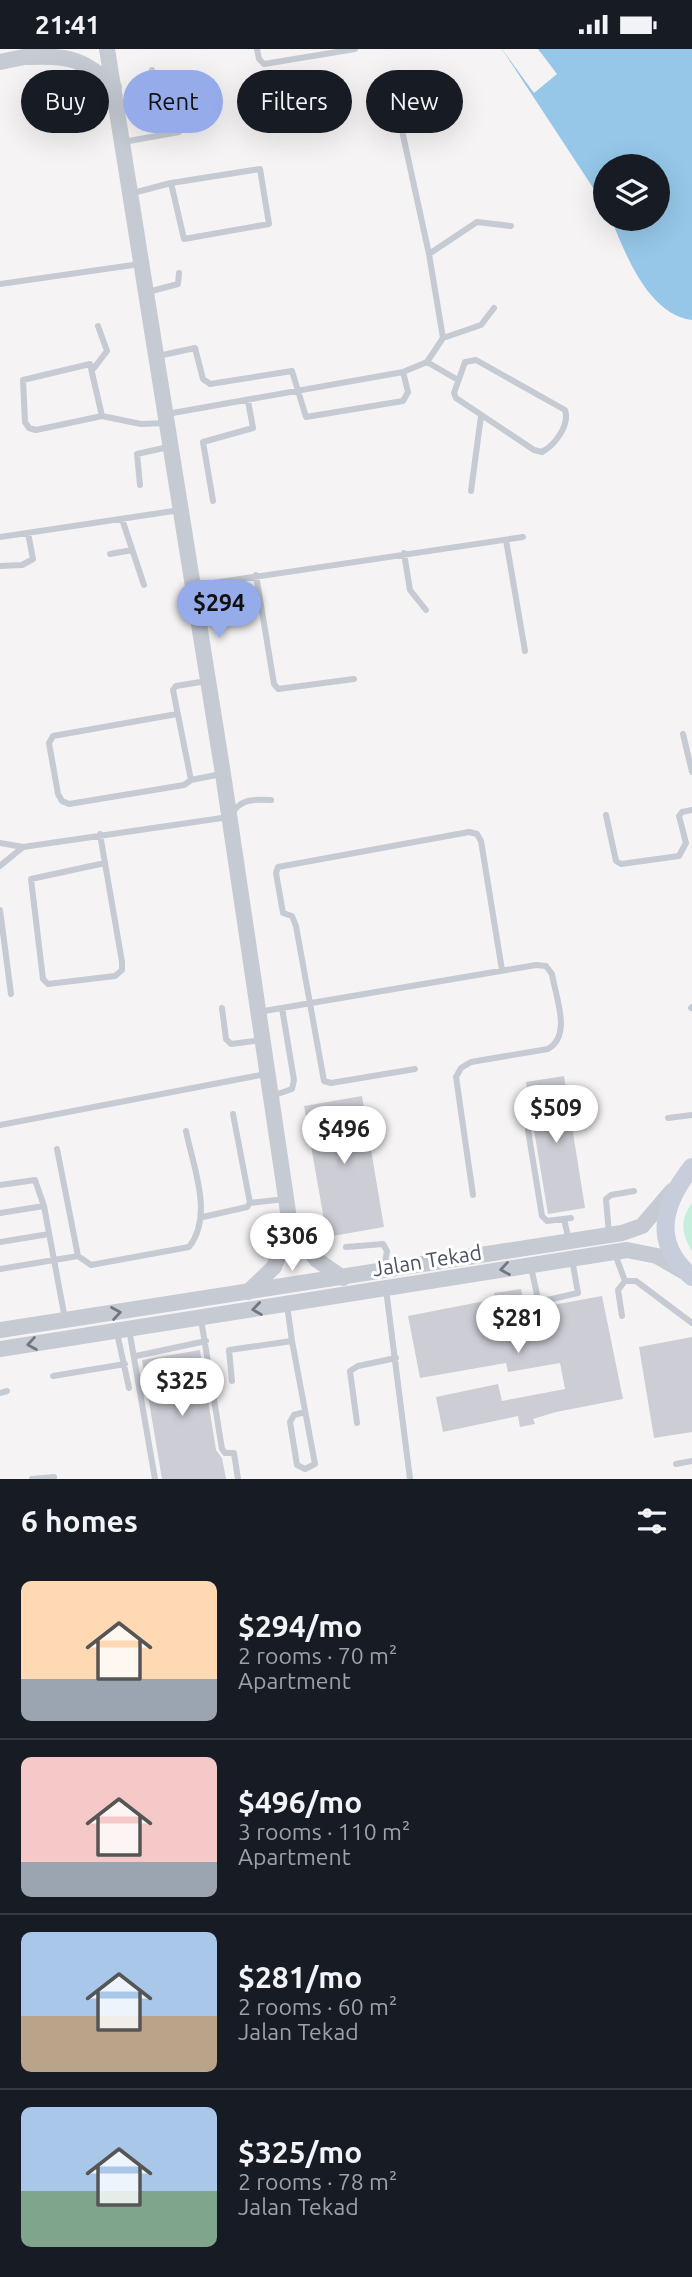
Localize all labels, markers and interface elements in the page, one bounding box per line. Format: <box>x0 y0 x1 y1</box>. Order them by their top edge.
text: 21:41 <box>35 10 100 39</box>
chip: Buy <box>21 70 109 133</box>
chip: Rent <box>123 70 223 133</box>
chip: Filters <box>237 70 352 133</box>
chip: New <box>366 70 463 133</box>
map controls <box>593 154 670 231</box>
button: layers <box>593 154 670 231</box>
pin: $294 <box>178 581 260 640</box>
text: $294 <box>193 590 245 615</box>
pin: $509 <box>515 1085 597 1145</box>
text: $509 <box>530 1095 582 1120</box>
pin: $496 <box>303 1107 385 1166</box>
text: $496 <box>318 1116 370 1141</box>
pin: $306 <box>251 1213 333 1273</box>
text: $306 <box>266 1223 318 1248</box>
street label: Jalan Tekad <box>371 1240 483 1280</box>
one-way arrow <box>499 1261 511 1276</box>
pin: $281 <box>477 1295 559 1355</box>
one-way arrow <box>251 1302 262 1317</box>
text: $281 <box>492 1305 544 1330</box>
one-way arrow <box>110 1306 122 1321</box>
one-way arrow <box>26 1336 38 1351</box>
pin: $325 <box>141 1359 223 1418</box>
text: $325 <box>156 1368 208 1393</box>
icon: filters <box>633 1502 671 1540</box>
text: 6 homes <box>21 1504 138 1538</box>
icon: home <box>77 1609 161 1693</box>
text: $294/mo <box>238 1609 362 1643</box>
text: 2 rooms · 70 m² <box>238 1643 397 1668</box>
text: Apartment <box>238 1668 351 1693</box>
icon: home <box>77 1785 161 1869</box>
text: $496/mo <box>238 1785 362 1819</box>
text: 3 rooms · 110 m² <box>238 1819 410 1844</box>
text: Apartment <box>238 1844 351 1869</box>
icon: home <box>77 1960 161 2044</box>
text: $281/mo <box>238 1960 362 1994</box>
text: 2 rooms · 60 m² <box>238 1994 397 2019</box>
text: Jalan Tekad <box>238 2019 359 2044</box>
icon: home <box>77 2135 161 2219</box>
text: $325/mo <box>238 2135 362 2169</box>
text: 2 rooms · 78 m² <box>238 2169 397 2194</box>
text: Jalan Tekad <box>238 2194 359 2219</box>

